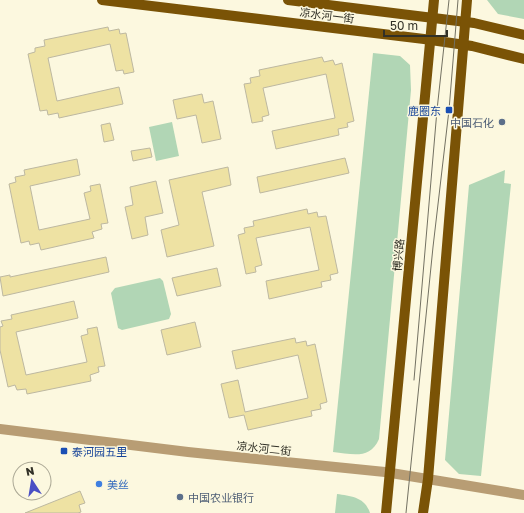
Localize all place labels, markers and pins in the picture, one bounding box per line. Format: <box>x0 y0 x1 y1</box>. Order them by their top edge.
place label: 鹿圈东 <box>408 104 441 117</box>
marker: 鹿圈东 <box>444 105 454 115</box>
place label: 中国石化 <box>450 116 494 129</box>
marker: 中国石化 <box>497 117 507 127</box>
place label: 泰河园五里 <box>72 445 127 458</box>
marker: 泰河园五里 <box>59 446 69 456</box>
place label: 美丝 <box>107 478 129 491</box>
marker: 美丝 <box>94 479 104 489</box>
place label: 中国农业银行 <box>188 491 254 504</box>
marker: 中国农业银行 <box>175 492 185 502</box>

